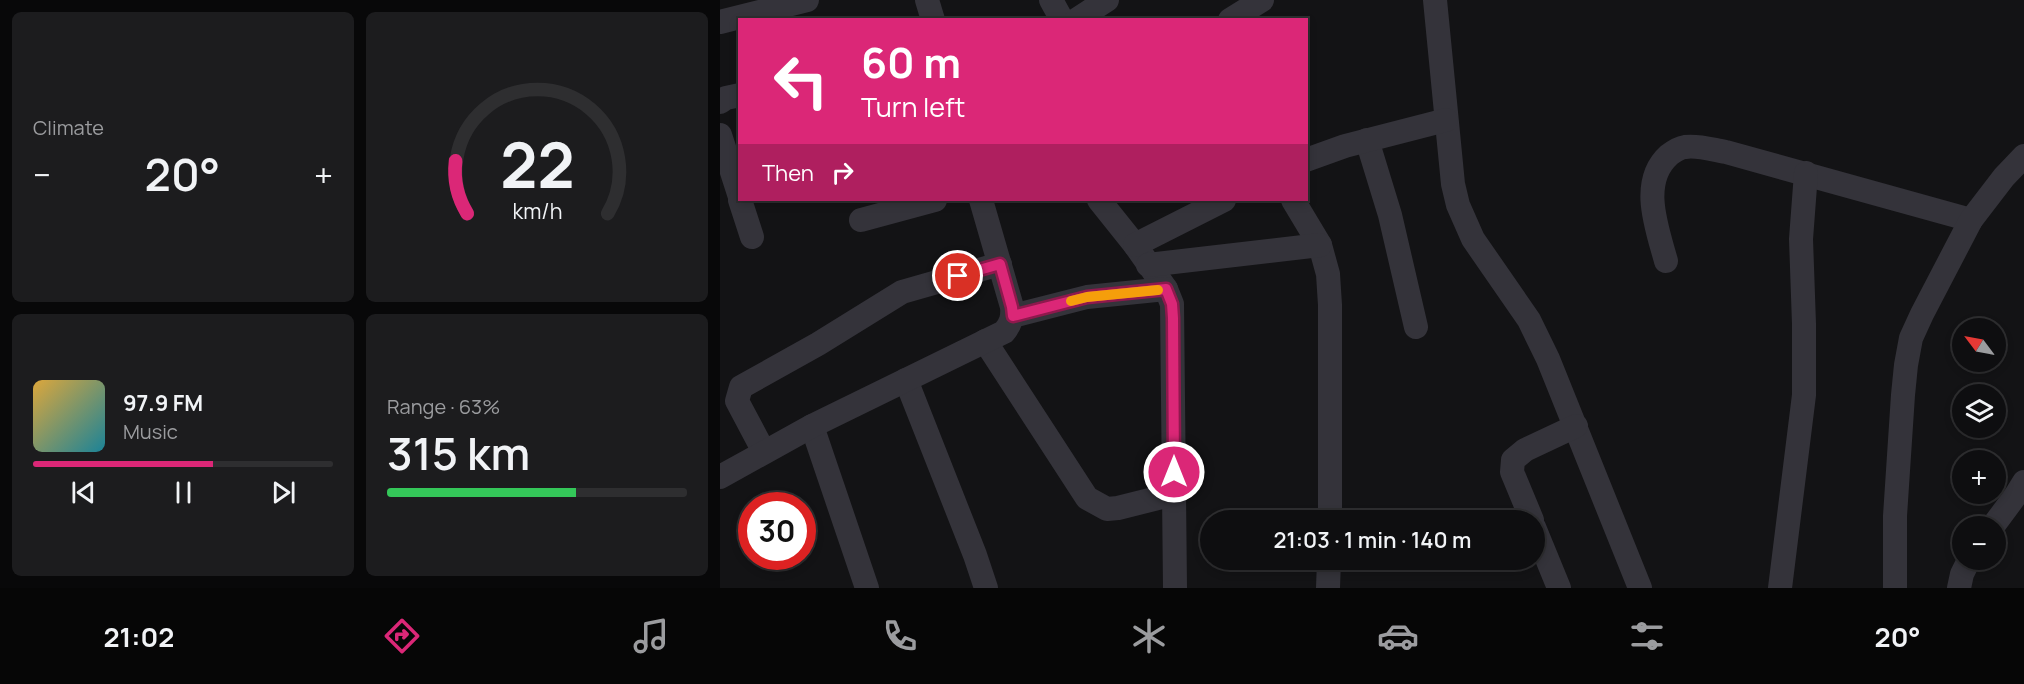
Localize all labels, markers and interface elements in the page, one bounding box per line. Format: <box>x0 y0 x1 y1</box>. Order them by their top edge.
text: 60 m <box>861 33 961 91</box>
icon: left <box>762 42 840 120</box>
text: Turn left <box>861 88 965 125</box>
text: Climate <box>33 114 104 141</box>
text: 22 <box>500 121 574 207</box>
text: 20° <box>145 143 220 205</box>
text: − <box>33 152 51 197</box>
text: + <box>314 152 333 197</box>
icon: right <box>826 156 859 189</box>
text: Then <box>762 158 814 188</box>
text: km/h <box>512 196 562 225</box>
pin <box>932 250 983 301</box>
icon: arrive <box>941 259 974 292</box>
north arrow <box>1952 318 2006 372</box>
map controls <box>1952 318 2006 570</box>
button: layers <box>1952 384 2006 438</box>
text: 97.9 FM <box>123 388 203 418</box>
text: Range · 63% <box>387 393 500 420</box>
text: Music <box>123 418 178 445</box>
text: 315 km <box>387 422 530 484</box>
position arrow <box>1142 440 1206 504</box>
button: + <box>1952 450 2006 504</box>
icon: previous <box>67 476 100 509</box>
icon: pause <box>167 476 200 509</box>
icon: next <box>267 476 300 509</box>
speed limit sign: 30 <box>738 492 816 570</box>
button: − <box>1952 516 2006 570</box>
text: 21:03 · 1 min · 140 m <box>1274 525 1471 555</box>
icon: directions <box>381 615 423 657</box>
icon: music <box>630 615 672 657</box>
icon: phone <box>879 615 921 657</box>
icon: climate <box>1128 615 1170 657</box>
icon: car <box>1377 615 1419 657</box>
icon: filters <box>1626 615 1668 657</box>
text: 21:02 <box>103 618 174 655</box>
text: 20° <box>1875 618 1921 655</box>

